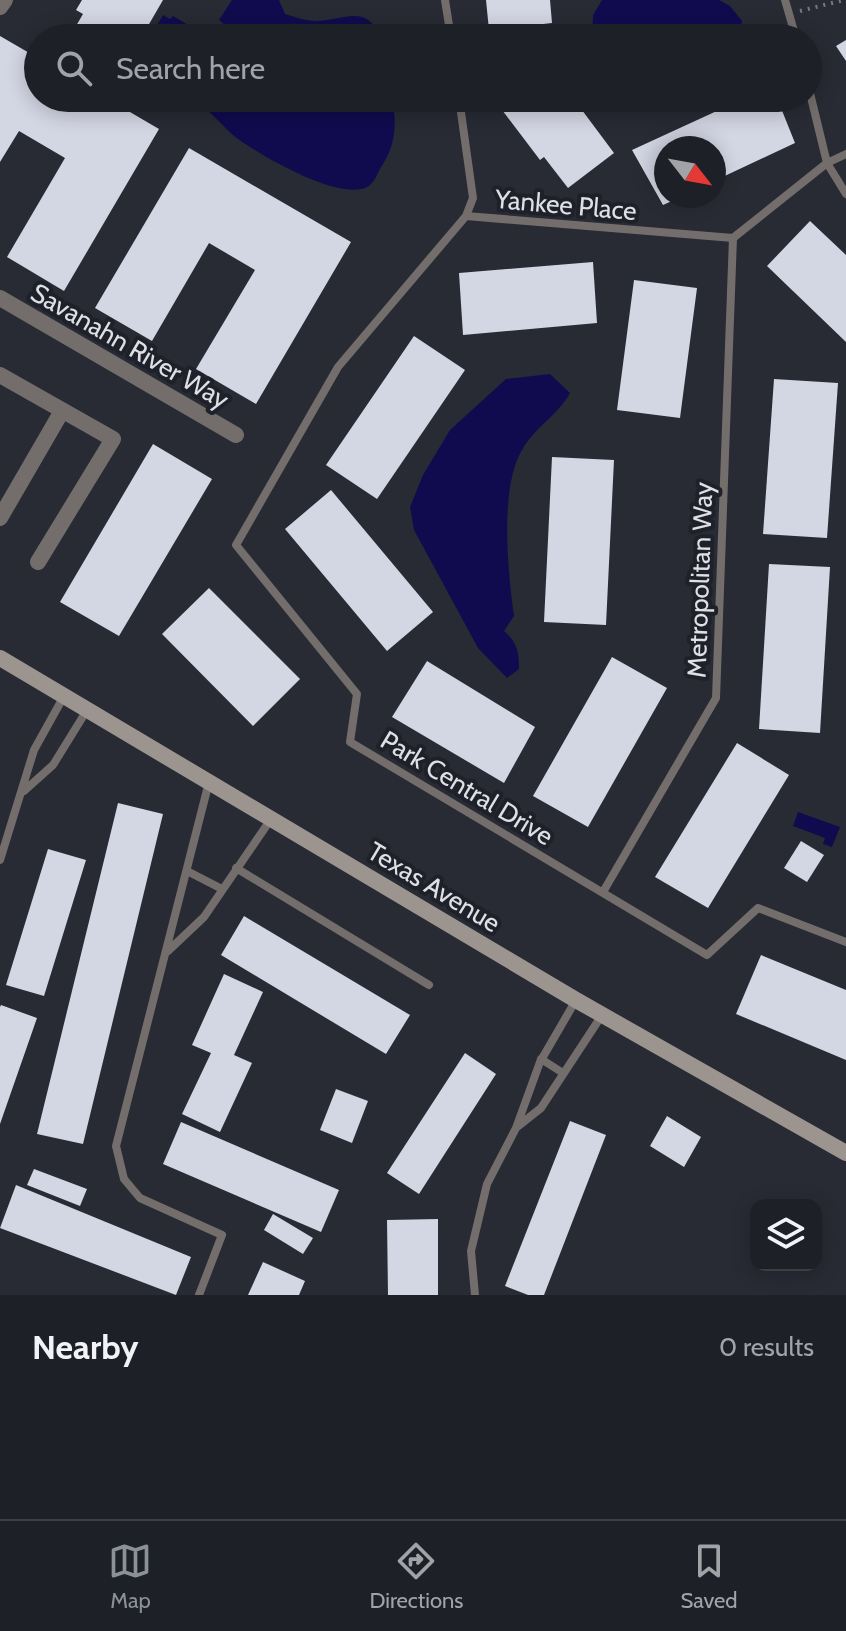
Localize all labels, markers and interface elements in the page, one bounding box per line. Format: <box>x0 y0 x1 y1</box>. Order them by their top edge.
search box <box>24 24 822 112</box>
icon: search <box>52 46 96 90</box>
text: Search here <box>116 50 265 87</box>
north arrow <box>654 136 726 208</box>
street label: Yankee Place <box>493 183 638 227</box>
street label: Savanahn River Way <box>25 276 235 416</box>
street label: Metropolitan Way <box>681 482 719 678</box>
street label: Park Central Drive <box>375 724 559 852</box>
street label: Texas Avenue <box>362 835 506 939</box>
map controls <box>750 1199 822 1271</box>
button: layers <box>750 1199 822 1271</box>
text: Nearby <box>32 1326 139 1368</box>
text: 0 results <box>719 1331 814 1363</box>
tab: Map <box>108 1539 152 1614</box>
tab: Directions <box>369 1539 463 1614</box>
tab: Saved <box>680 1539 738 1614</box>

